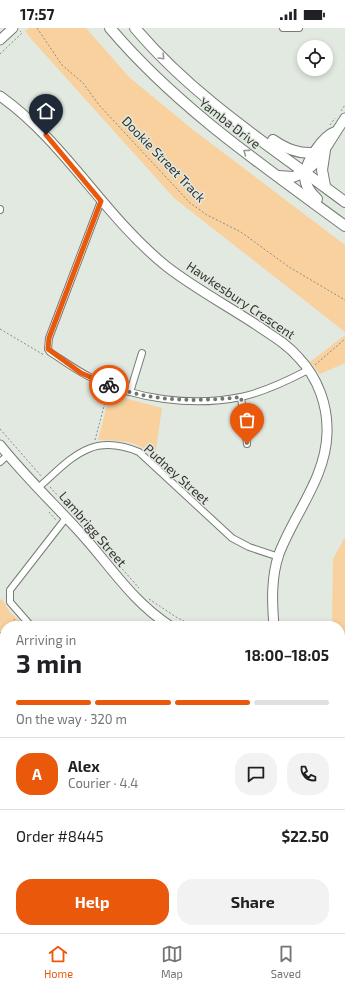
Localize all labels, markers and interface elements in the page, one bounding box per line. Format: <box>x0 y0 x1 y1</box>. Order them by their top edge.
text: 17:57 <box>20 5 54 23</box>
map controls <box>297 40 333 76</box>
button: locate <box>297 40 333 76</box>
one-way arrow <box>157 52 164 60</box>
pin <box>29 94 63 135</box>
street label: Yamba Drive <box>196 94 264 152</box>
icon: home <box>35 100 57 122</box>
street label: Dookie Street Track <box>119 113 209 206</box>
one-way arrow <box>243 150 250 157</box>
street label: Hawkesbury Crescent <box>184 258 299 342</box>
courier <box>89 365 129 405</box>
icon: bike <box>98 374 120 396</box>
pin <box>230 403 264 444</box>
icon: bag <box>236 409 258 431</box>
street label: Pudney Street <box>141 440 213 508</box>
street label: Lambrigg Street <box>56 488 130 570</box>
text: Arriving in <box>16 632 76 648</box>
text: 18:00–18:05 <box>245 646 329 664</box>
text: 3 min <box>16 647 82 678</box>
text: On the way · 320 m <box>16 711 127 727</box>
button: chat <box>235 753 277 795</box>
button: phone <box>287 753 329 795</box>
text: Alex <box>68 757 100 775</box>
text: A <box>32 765 42 783</box>
text: Courier · 4.4 <box>68 775 138 791</box>
text: Order #8445 <box>16 827 103 845</box>
text: $22.50 <box>281 827 329 845</box>
button: Help <box>16 879 169 925</box>
button: Share <box>177 879 329 925</box>
tab: Home <box>44 943 73 980</box>
tab: Map <box>161 943 183 980</box>
tab: Saved <box>271 943 301 980</box>

